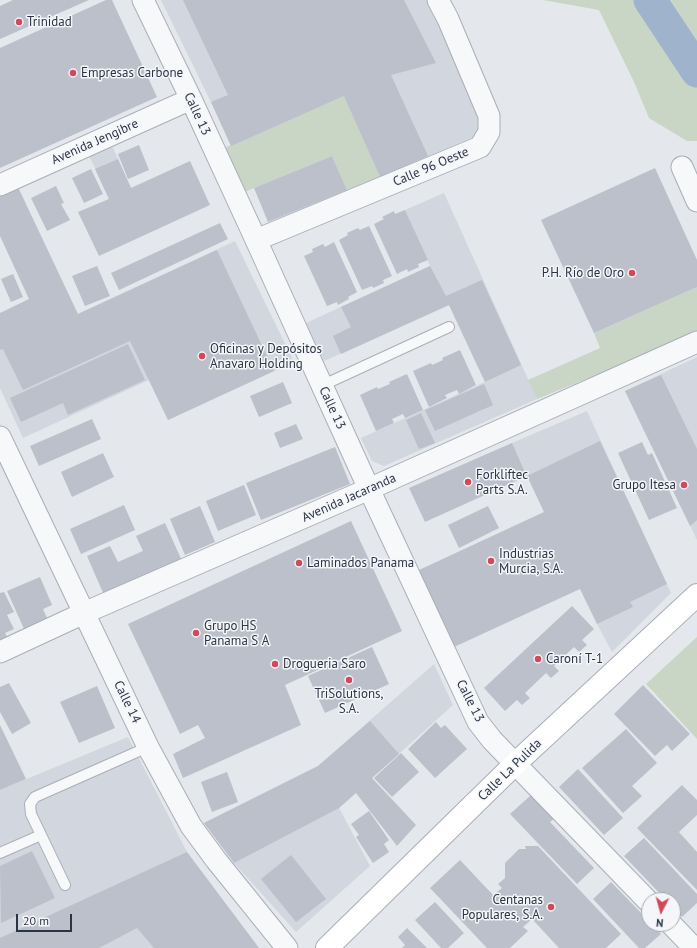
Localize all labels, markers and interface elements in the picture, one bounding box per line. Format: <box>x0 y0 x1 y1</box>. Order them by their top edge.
place label: Trinidad <box>27 14 72 30</box>
marker: Trinidad <box>14 17 24 27</box>
place label: Empresas Carbone <box>81 65 183 81</box>
marker: Empresas Carbone <box>68 68 78 78</box>
street label: Calle 13 <box>180 90 214 138</box>
street label: Avenida Jengibre <box>49 116 141 168</box>
street label: Calle 96 Oeste <box>391 144 471 190</box>
place label: P.H. Río de Oro <box>542 265 624 281</box>
marker: P.H. Río de Oro <box>627 268 637 278</box>
place label: Oficinas y Depósitos Anavaro Holding <box>210 341 322 372</box>
marker: Oficinas y Depósitos Anavaro Holding <box>197 351 207 361</box>
street label: Calle 13 <box>315 384 349 432</box>
place label: Forkliftec Parts S.A. <box>476 467 528 498</box>
street label: Avenida Jacaranda <box>300 470 398 526</box>
marker: Forkliftec Parts S.A. <box>463 477 473 487</box>
place label: Grupo Itesa <box>613 477 676 493</box>
marker: Grupo Itesa <box>679 480 689 490</box>
place label: Industrias Murcia, S.A. <box>499 546 563 577</box>
place label: Laminados Panama <box>307 555 414 571</box>
marker: Industrias Murcia, S.A. <box>486 556 496 566</box>
marker: Laminados Panama <box>294 558 304 568</box>
place label: Grupo HS Panama S A <box>204 618 269 649</box>
marker: Grupo HS Panama S A <box>191 628 201 638</box>
place label: Caroní T-1 <box>546 651 603 667</box>
marker: Caroní T-1 <box>533 654 543 664</box>
place label: Drogueria Saro <box>283 656 366 672</box>
marker: Drogueria Saro <box>270 659 280 669</box>
marker: TriSolutions, S.A. <box>344 675 354 685</box>
street label: Calle 13 <box>453 677 487 725</box>
street label: Calle 14 <box>110 678 144 726</box>
place label: TriSolutions, S.A. <box>315 686 383 717</box>
street label: Calle La Pulida <box>475 736 545 804</box>
place label: Centanas Populares, S.A. <box>462 892 543 923</box>
north arrow <box>641 892 681 932</box>
marker: Centanas Populares, S.A. <box>546 902 556 912</box>
scale bar <box>18 906 74 932</box>
text: 20 m <box>23 913 49 928</box>
text: N <box>656 916 664 930</box>

